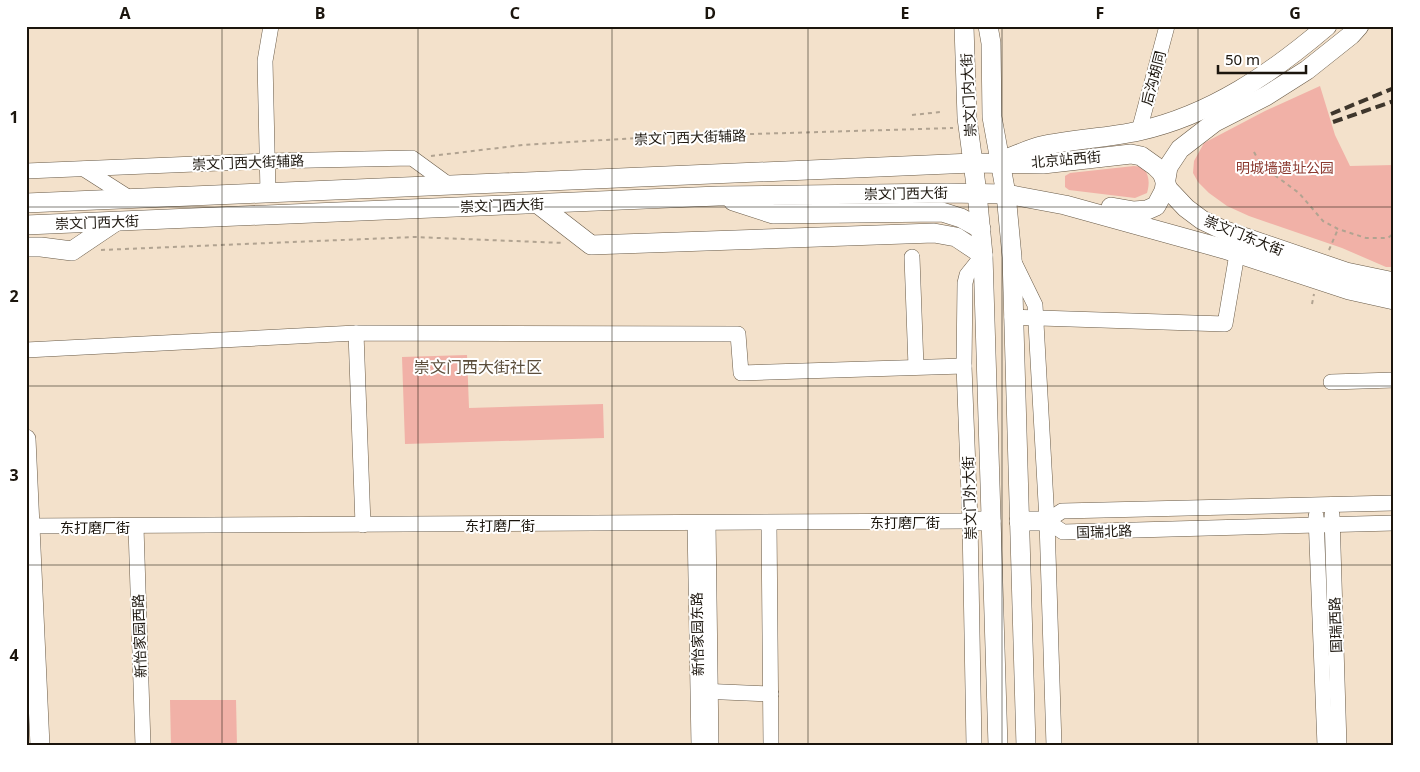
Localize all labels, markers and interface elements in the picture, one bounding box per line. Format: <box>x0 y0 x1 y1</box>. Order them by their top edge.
text: A <box>119 2 131 24</box>
text: B <box>315 2 325 24</box>
text: C <box>510 2 520 24</box>
text: D <box>704 2 716 24</box>
text: E <box>901 2 910 24</box>
text: F <box>1096 2 1104 24</box>
text: G <box>1289 2 1301 24</box>
scale bar <box>1218 42 1305 74</box>
street label: 后沟胡同 <box>1137 48 1169 108</box>
text: 50 m <box>1225 49 1260 69</box>
street label: 崇文门内大街 <box>956 53 980 137</box>
text: 1 <box>9 106 19 128</box>
street label: 崇文门西大街辅路 <box>634 126 746 148</box>
street label: 北京站西街 <box>1030 146 1102 172</box>
street label: 崇文门西大街辅路 <box>192 151 304 173</box>
park label: 明城墙遗址公园 <box>1236 158 1334 177</box>
street label: 崇文门西大街 <box>864 183 948 203</box>
street label: 崇文门西大街 <box>460 194 544 216</box>
street label: 崇文门东大街 <box>1201 210 1287 260</box>
street label: 崇文门西大街 <box>55 211 139 233</box>
text: 2 <box>9 285 19 307</box>
district label: 崇文门西大街社区 <box>414 356 542 378</box>
street label: 崇文门外大街 <box>958 456 980 540</box>
text: 3 <box>9 464 19 486</box>
street label: 东打磨厂街 <box>870 513 940 532</box>
street label: 东打磨厂街 <box>465 516 535 535</box>
street label: 东打磨厂街 <box>60 518 130 537</box>
street label: 国瑞北路 <box>1076 521 1132 541</box>
street label: 新怡家园东路 <box>687 592 707 676</box>
street label: 新怡家园西路 <box>128 594 150 678</box>
street label: 国瑞西路 <box>1325 597 1345 653</box>
text: 4 <box>9 644 19 666</box>

